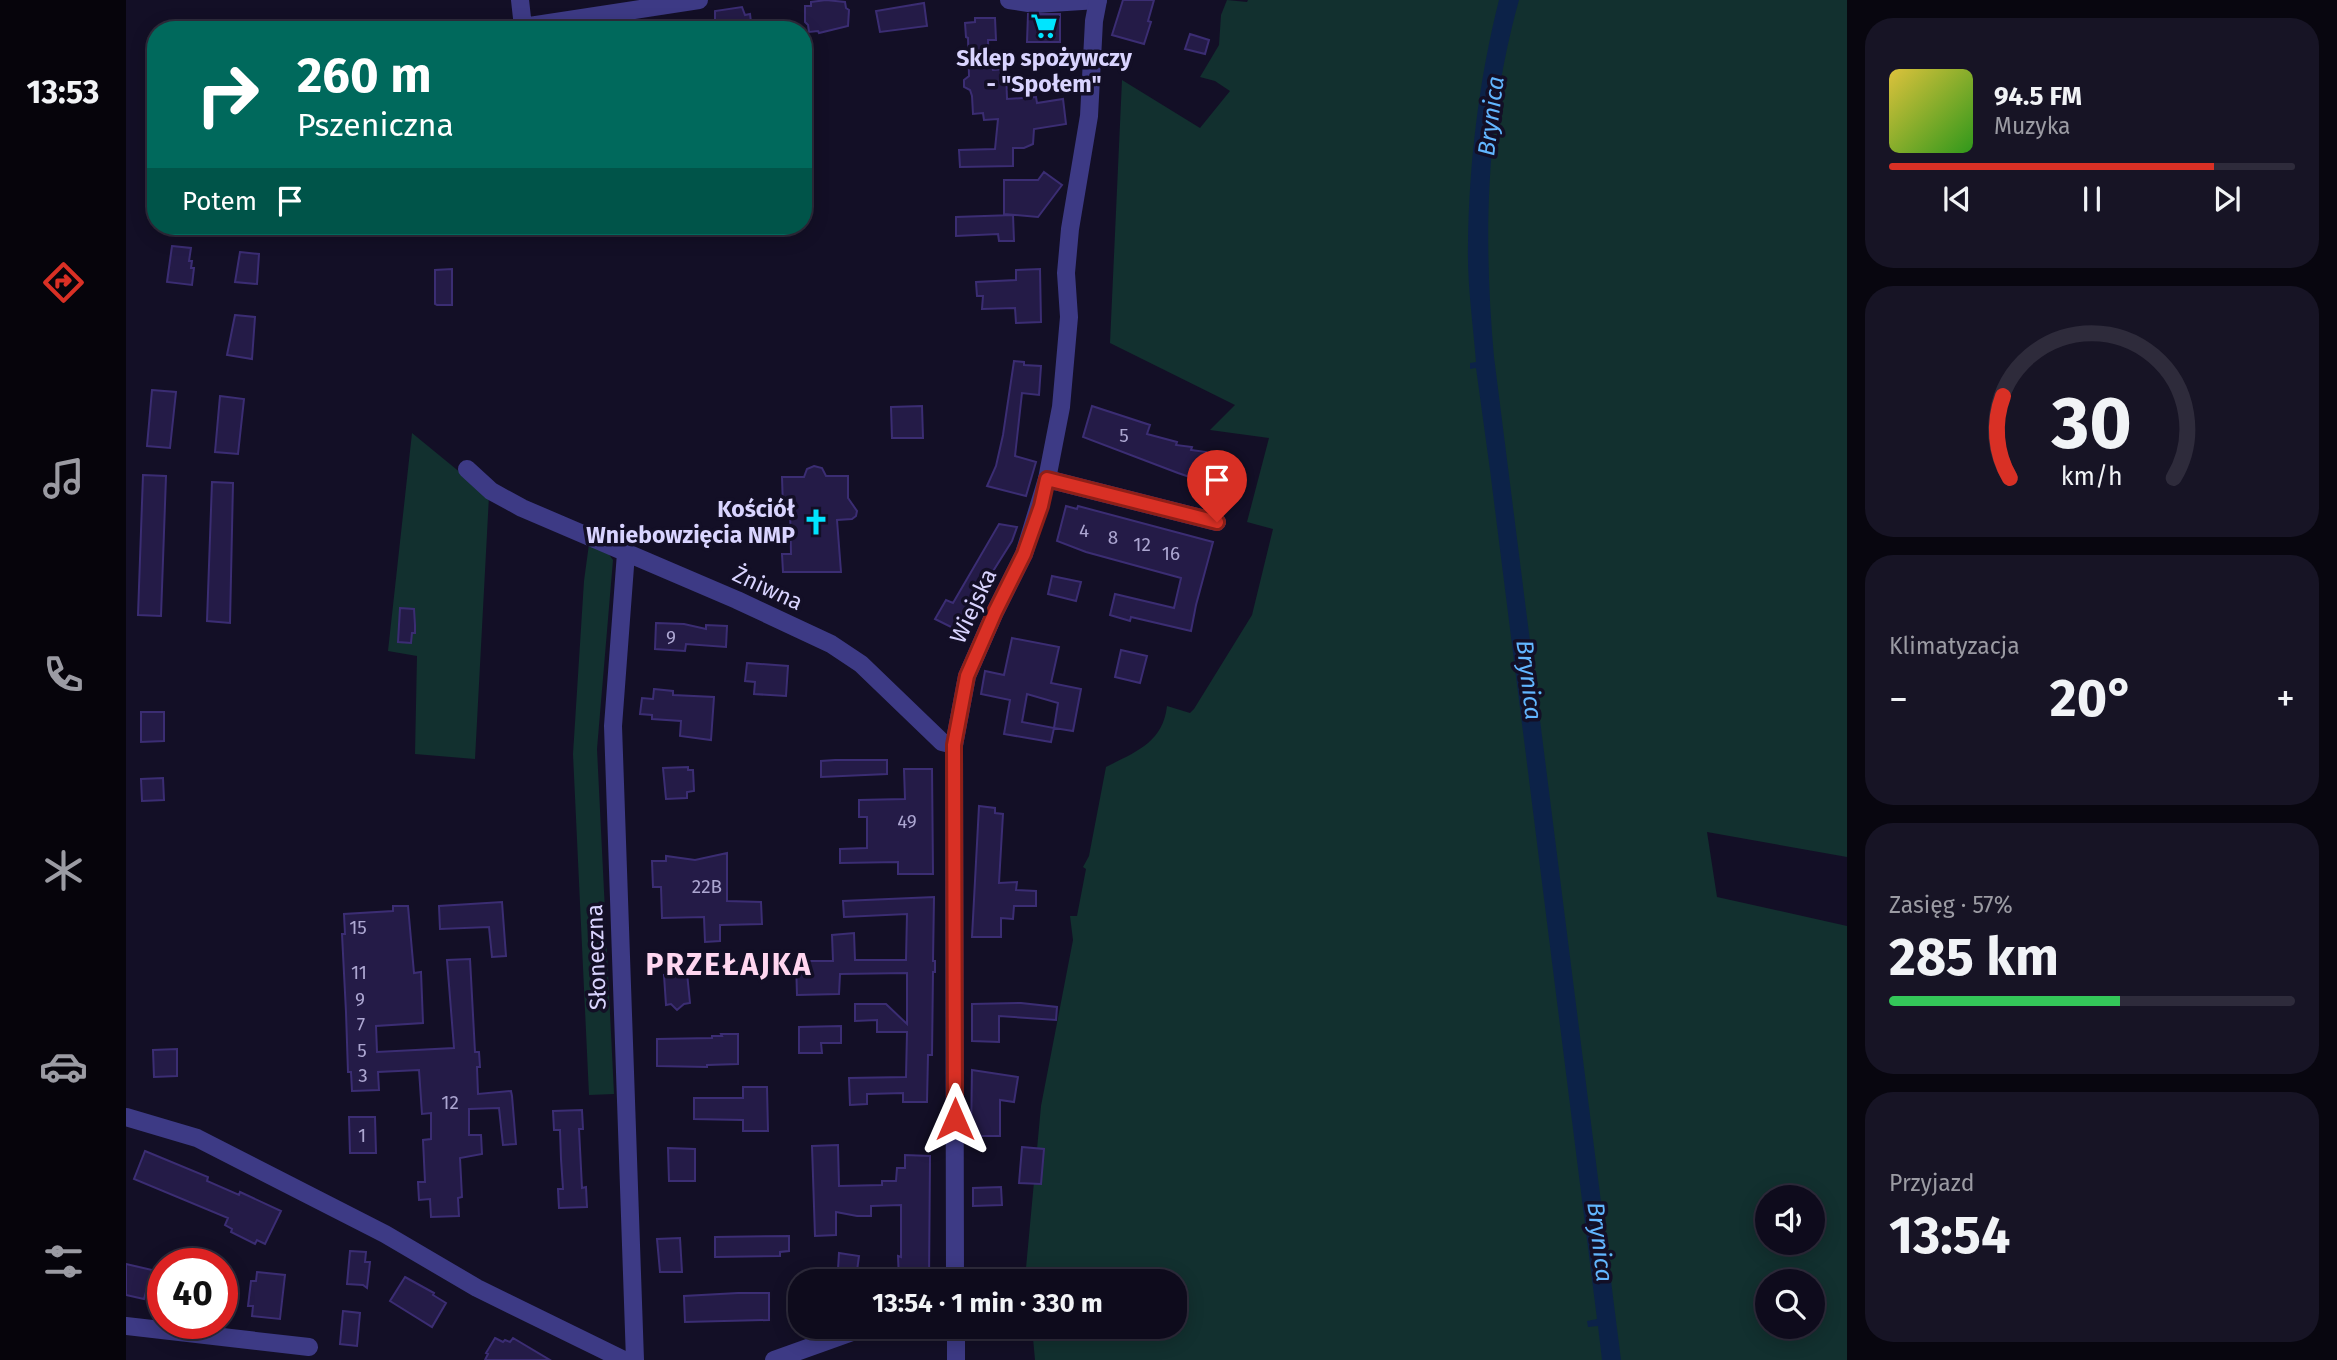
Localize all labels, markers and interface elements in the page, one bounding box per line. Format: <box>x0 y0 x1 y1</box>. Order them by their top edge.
supermarket icon: Sklep spożywczy - "Społem" <box>1029 11 1059 41</box>
place label: Sklep spożywczy - "Społem" <box>956 44 1133 98</box>
text: 260 m <box>297 46 432 105</box>
icon: right <box>182 49 273 140</box>
text: 13:53 <box>27 73 99 111</box>
water label: Brynica <box>1472 74 1510 158</box>
text: 94.5 FM <box>1994 81 2082 112</box>
text: Pszeniczna <box>297 106 454 144</box>
text: Muzyka <box>1994 112 2071 140</box>
icon: previous <box>1938 180 1976 218</box>
icon: pause <box>2073 180 2111 218</box>
icon: next <box>2208 180 2246 218</box>
icon: arrive <box>271 182 309 220</box>
text: Potem <box>182 186 257 217</box>
icon: directions <box>39 258 88 307</box>
text: 30 <box>2051 380 2132 467</box>
house number: 5 <box>1119 424 1129 447</box>
pin <box>1187 450 1247 522</box>
icon: music <box>39 454 88 503</box>
icon: arrive <box>1198 461 1236 499</box>
text: km/h <box>2061 461 2123 491</box>
place label: Kościół Wniebowzięcia NMP <box>586 495 796 549</box>
church icon: Kościół Wniebowzięcia NMP <box>801 507 831 537</box>
house number: 4 <box>1079 519 1089 542</box>
house number: 8 <box>1108 526 1118 549</box>
house number: 12 <box>1133 533 1151 556</box>
house number: 16 <box>1162 542 1180 565</box>
street label: Żniwna <box>729 560 807 616</box>
street label: Wiejska <box>944 564 1002 648</box>
house number: 9 <box>666 626 676 649</box>
text: Klimatyzacja <box>1889 632 2020 660</box>
water label: Brynica <box>1510 638 1548 722</box>
icon: phone <box>39 650 88 699</box>
text: 20° <box>2050 667 2134 730</box>
text: − <box>1889 676 1908 722</box>
text: + <box>2276 676 2295 722</box>
house number: 49 <box>897 810 917 833</box>
icon: climate <box>39 846 88 895</box>
house number: 22B <box>692 875 722 898</box>
text: Zasięg · 57% <box>1889 891 2013 919</box>
street label: Słoneczna <box>580 904 612 1010</box>
house number: 15 <box>349 916 367 939</box>
text: 285 km <box>1889 926 2059 989</box>
district label: PRZEŁAJKA <box>646 947 812 983</box>
house number: 11 <box>351 961 367 984</box>
house number: 9 <box>355 988 365 1011</box>
house number: 7 <box>357 1013 365 1036</box>
house number: 5 <box>357 1039 367 1062</box>
icon: car <box>39 1042 88 1091</box>
house number: 3 <box>358 1064 368 1087</box>
position arrow <box>918 1082 992 1156</box>
house number: 12 <box>441 1091 459 1114</box>
house number: 1 <box>358 1124 366 1147</box>
text: Przyjazd <box>1889 1169 1975 1197</box>
map controls <box>1755 1185 1825 1339</box>
button: sound <box>1755 1185 1825 1255</box>
water label: Brynica <box>1581 1200 1619 1284</box>
text: 13:54 <box>1889 1204 2010 1267</box>
icon: filters <box>39 1237 88 1286</box>
speed limit sign: 40 <box>147 1248 238 1339</box>
button: search <box>1755 1269 1825 1339</box>
text: 13:54 · 1 min · 330 m <box>872 1288 1103 1319</box>

